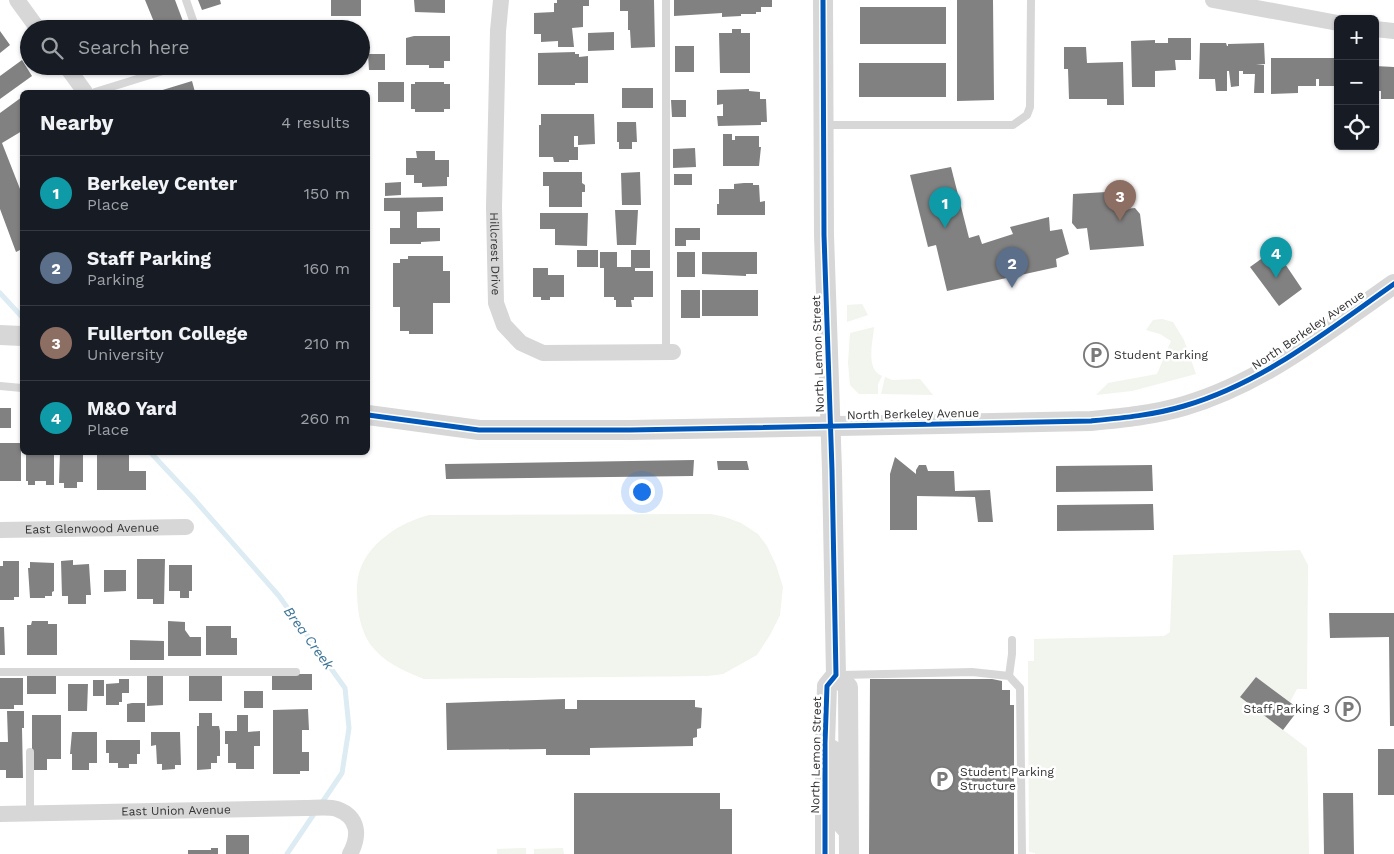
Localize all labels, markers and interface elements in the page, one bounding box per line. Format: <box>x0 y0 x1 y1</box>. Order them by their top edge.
map controls <box>1334 15 1379 150</box>
button: + <box>1334 15 1379 60</box>
search box <box>20 20 370 75</box>
icon: search <box>38 34 66 62</box>
text: Search here <box>78 36 189 59</box>
button: − <box>1334 60 1379 105</box>
button: locate <box>1334 105 1379 150</box>
text: Nearby <box>40 110 113 135</box>
text: 4 results <box>281 113 350 132</box>
text: Berkeley Center <box>87 172 237 195</box>
pin: 3 <box>1104 180 1136 221</box>
text: 1 <box>53 184 59 203</box>
text: 150 m <box>304 184 350 203</box>
pin: 1 <box>929 187 961 228</box>
text: Place <box>87 195 129 214</box>
street label: Hillcrest Drive <box>487 212 503 296</box>
pin: 4 <box>1260 237 1292 278</box>
text: Staff Parking <box>87 247 211 270</box>
pin: 2 <box>996 247 1028 288</box>
text: 2 <box>51 259 61 278</box>
text: 160 m <box>303 259 350 278</box>
text: Parking <box>87 270 144 289</box>
street label: North Berkeley Avenue <box>1249 287 1367 373</box>
street label: North Lemon Street <box>809 295 827 413</box>
text: Fullerton College <box>87 322 248 345</box>
text: 3 <box>51 334 61 353</box>
text: 210 m <box>304 334 350 353</box>
parking icon: Student Parking <box>1083 342 1109 368</box>
text: University <box>87 345 164 364</box>
place label: Student Parking <box>1114 348 1208 362</box>
text: M&O Yard <box>87 397 177 420</box>
street label: North Berkeley Avenue <box>847 406 979 422</box>
text: 4 <box>51 409 61 428</box>
text: 260 m <box>300 409 350 428</box>
text: Place <box>87 420 129 439</box>
your location <box>629 479 655 505</box>
street label: East Glenwood Avenue <box>25 520 159 537</box>
water label: Brea Creek <box>281 603 337 673</box>
street label: North Lemon Street <box>808 696 824 814</box>
parking icon: Staff Parking 3 <box>1335 696 1361 722</box>
place label: Staff Parking 3 <box>1244 702 1330 716</box>
place label: Student Parking Structure <box>960 765 1054 793</box>
parking icon: Student Parking Structure <box>929 766 955 792</box>
street label: East Union Avenue <box>121 802 231 819</box>

